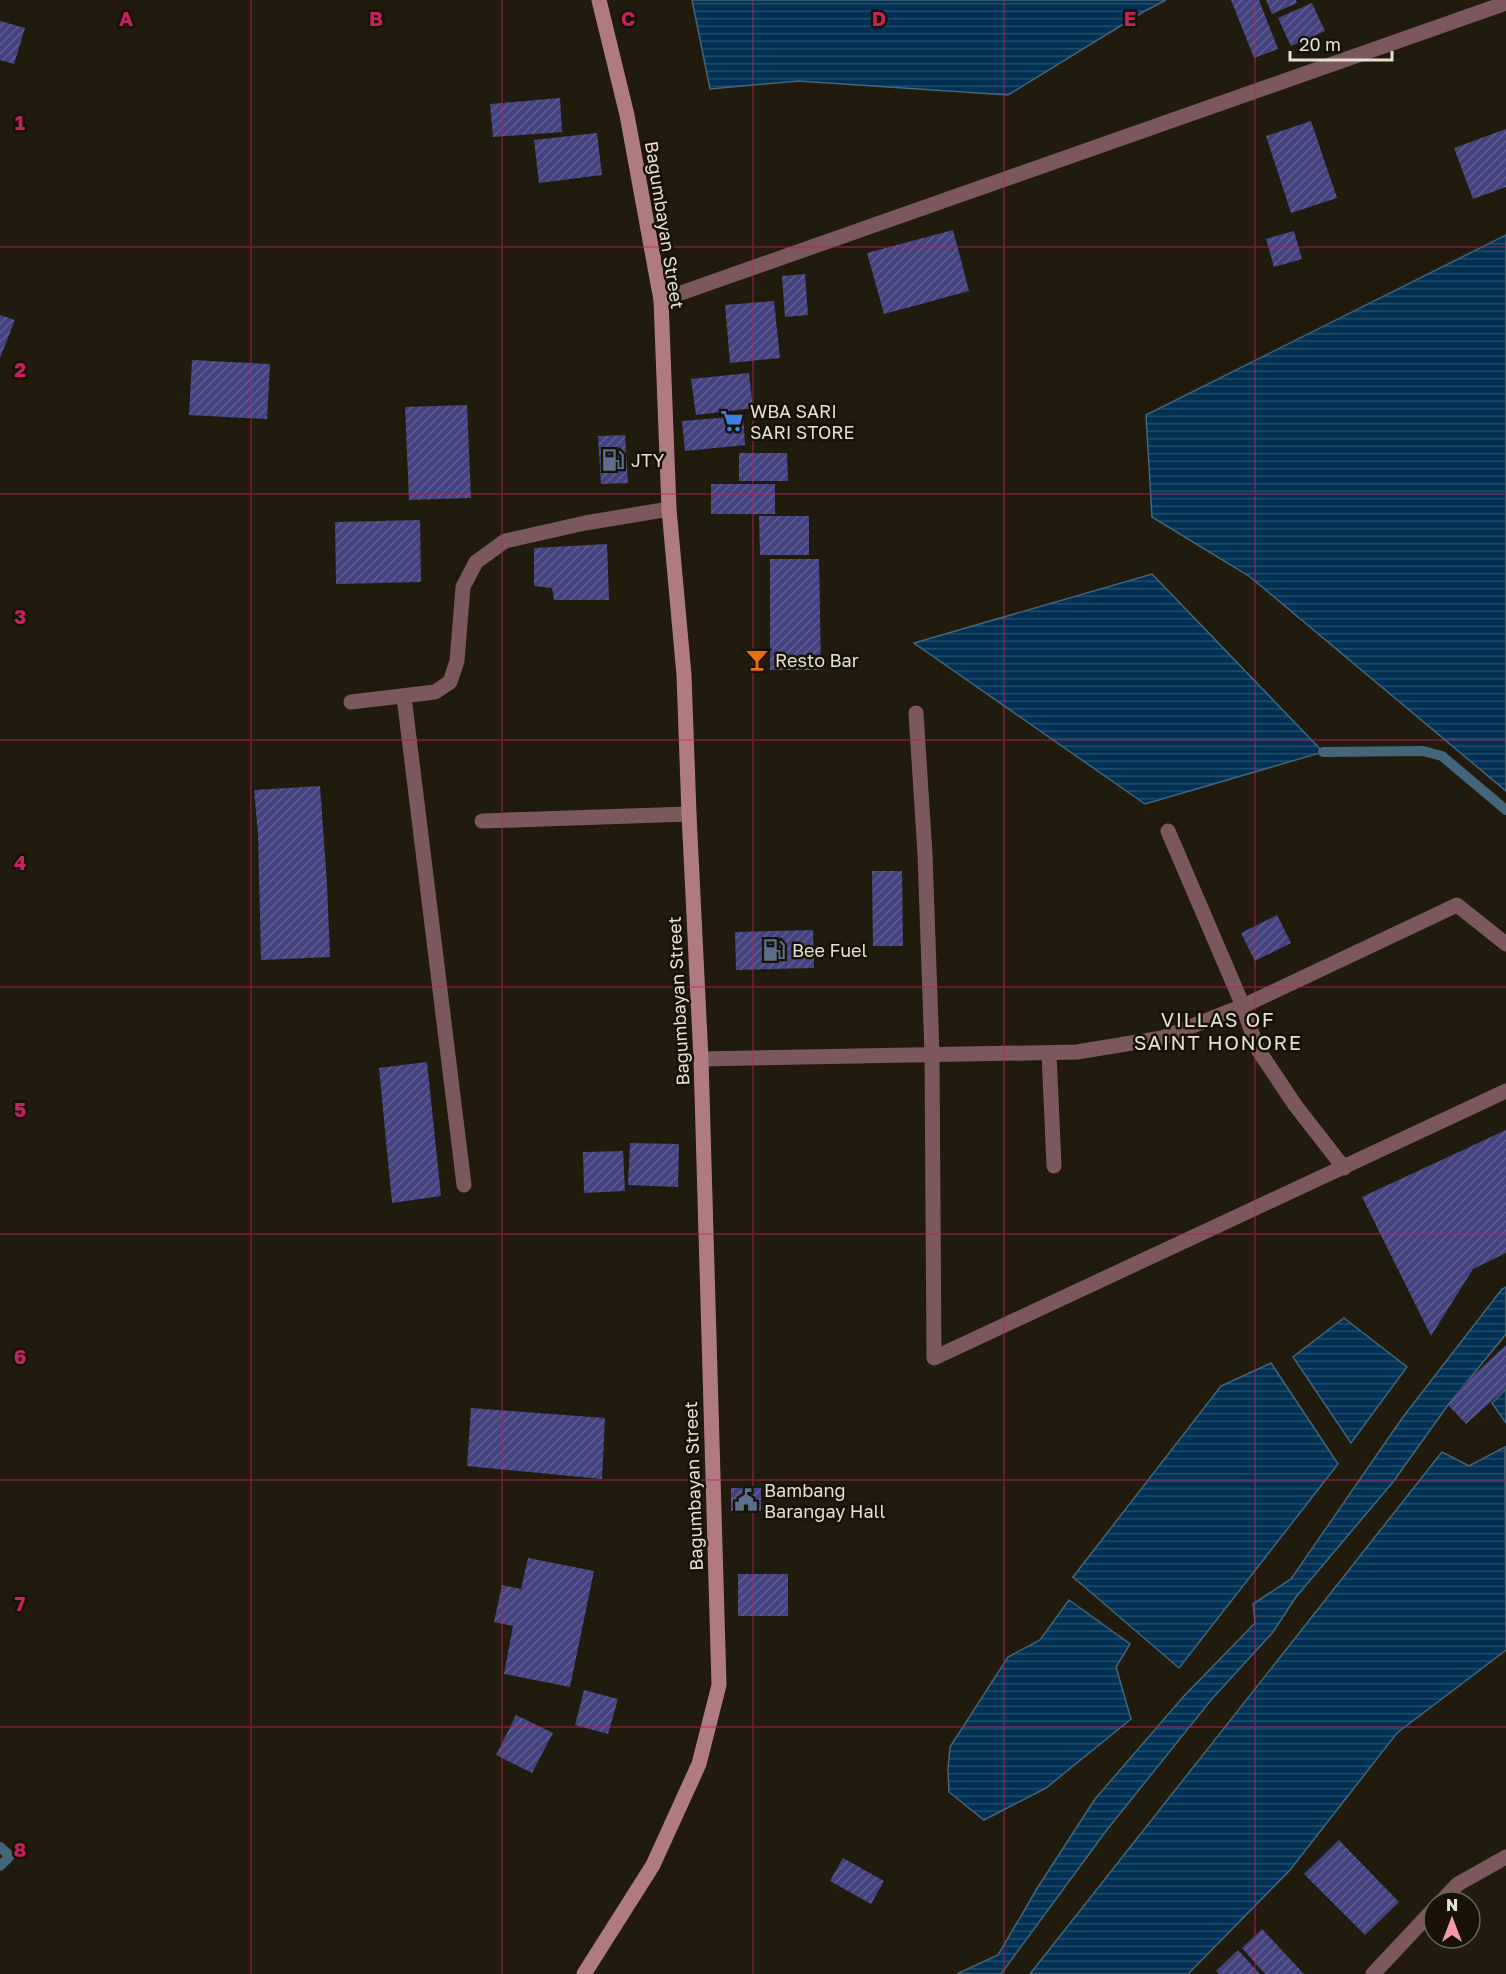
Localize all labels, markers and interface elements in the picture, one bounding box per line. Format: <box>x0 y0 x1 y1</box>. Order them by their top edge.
text: A <box>119 6 133 30</box>
text: B <box>369 6 383 30</box>
text: C <box>621 6 635 30</box>
text: D <box>872 6 886 30</box>
text: E <box>1124 6 1136 30</box>
scale bar <box>1290 24 1392 62</box>
text: 20 m <box>1299 33 1341 55</box>
text: 1 <box>15 110 25 134</box>
street label: Bagumbayan Street <box>641 140 689 310</box>
text: 2 <box>14 357 26 381</box>
place label: WBA SARI SARI STORE <box>750 400 854 443</box>
supermarket icon: WBA SARI SARI STORE <box>719 408 745 434</box>
fuel station icon: JTY <box>600 447 626 473</box>
place label: JTY <box>631 449 665 471</box>
text: 3 <box>14 604 26 628</box>
bar icon: Resto Bar <box>744 647 770 673</box>
place label: Resto Bar <box>775 649 859 671</box>
text: 4 <box>14 850 26 874</box>
street label: Bagumbayan Street <box>663 916 693 1086</box>
fuel station icon: Bee Fuel <box>761 937 787 963</box>
place label: Bee Fuel <box>792 939 867 961</box>
district label: VILLAS OF SAINT HONORE <box>1134 1007 1302 1054</box>
text: 5 <box>14 1097 26 1121</box>
text: 6 <box>14 1344 26 1368</box>
street label: Bagumbayan Street <box>679 1401 707 1571</box>
place label: Bambang Barangay Hall <box>764 1479 885 1522</box>
public building icon: Bambang Barangay Hall <box>733 1487 759 1513</box>
text: 7 <box>15 1591 26 1615</box>
text: 8 <box>14 1837 26 1861</box>
north arrow <box>1422 1890 1482 1950</box>
text: N <box>1446 1895 1458 1915</box>

